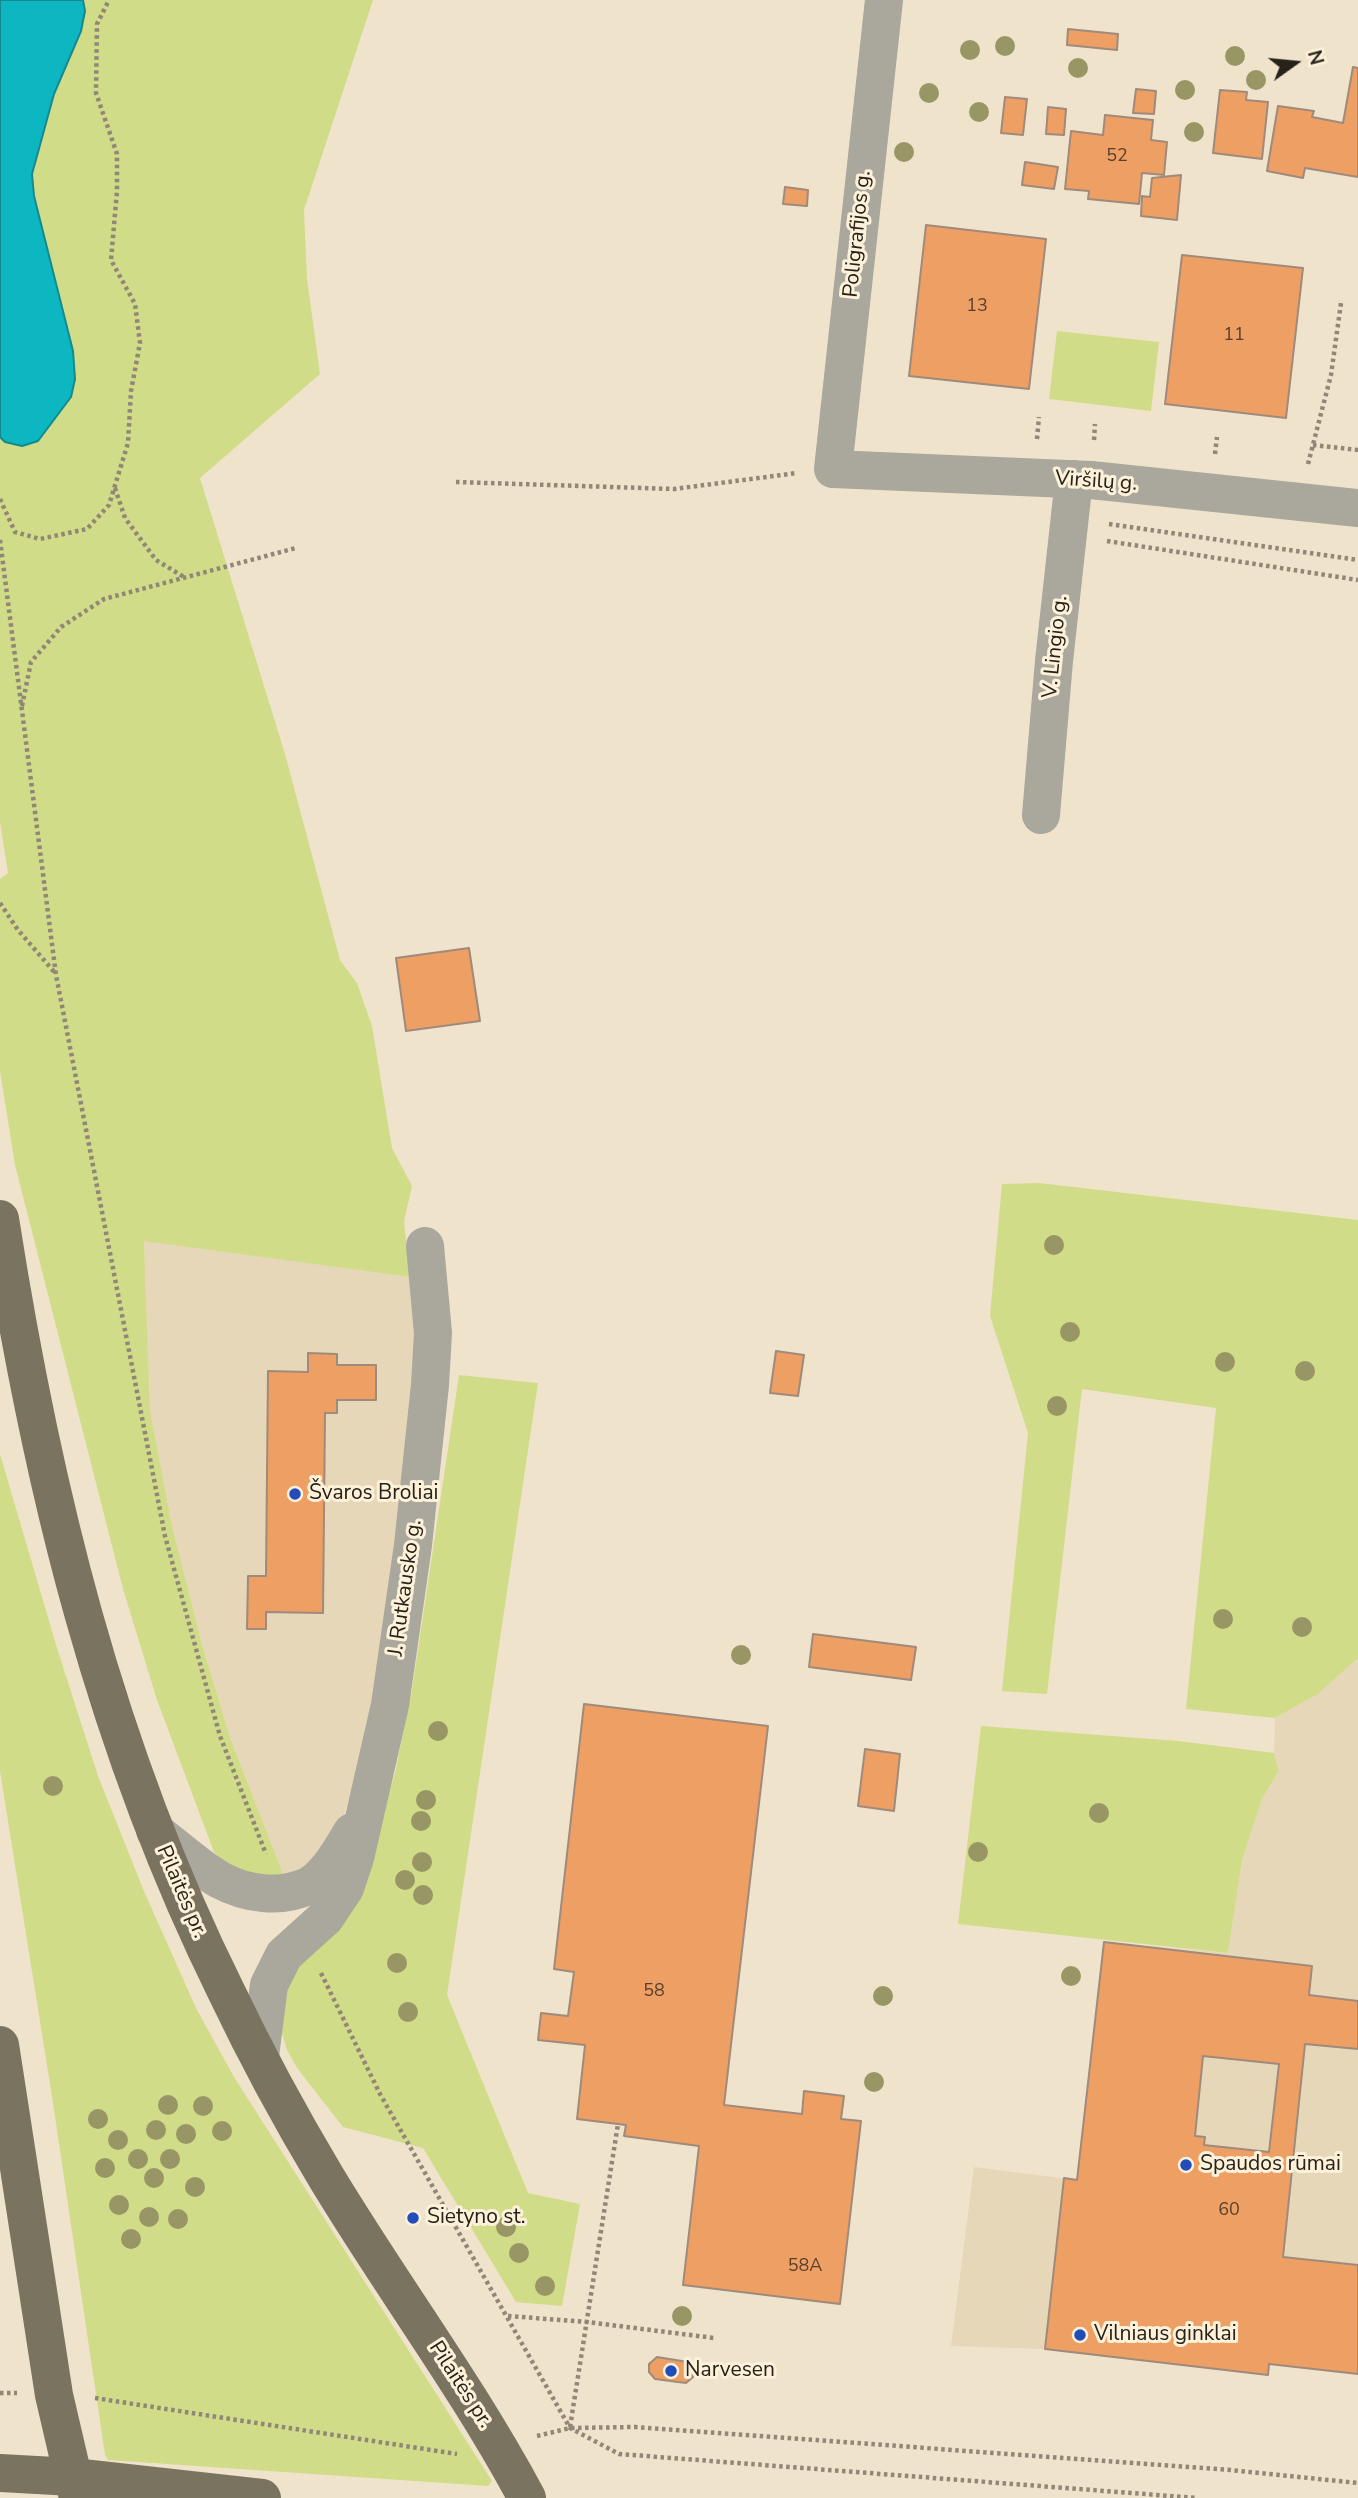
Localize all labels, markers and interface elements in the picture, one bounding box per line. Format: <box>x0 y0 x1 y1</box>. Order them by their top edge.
north arrow <box>1260 28 1330 98</box>
text: N <box>1301 47 1330 68</box>
house number: 52 <box>1106 146 1128 168</box>
street label: Poligrafijos g. <box>839 169 877 299</box>
house number: 13 <box>966 296 988 318</box>
house number: 11 <box>1223 325 1245 347</box>
street label: Viršilų g. <box>1054 467 1138 497</box>
street label: V. Lingio g. <box>1038 594 1074 700</box>
place label: Švaros Broliai <box>309 1481 438 1507</box>
marker: Švaros Broliai <box>287 1486 303 1502</box>
street label: J. Rutkausko g. <box>384 1518 428 1658</box>
street label: Pilaitės pr. <box>150 1842 212 1942</box>
house number: 58 <box>643 1981 665 2003</box>
place label: Spaudos rūmai <box>1200 2152 1341 2178</box>
marker: Spaudos rūmai <box>1178 2157 1194 2173</box>
house number: 60 <box>1218 2200 1240 2222</box>
place label: Sietyno st. <box>427 2205 526 2231</box>
marker: Sietyno st. <box>405 2210 421 2226</box>
house number: 58A <box>788 2256 822 2278</box>
place label: Vilniaus ginklai <box>1094 2322 1237 2348</box>
marker: Vilniaus ginklai <box>1072 2327 1088 2343</box>
street label: Pilaitės pr. <box>423 2337 497 2433</box>
place label: Narvesen <box>685 2358 775 2384</box>
marker: Narvesen <box>663 2363 679 2379</box>

